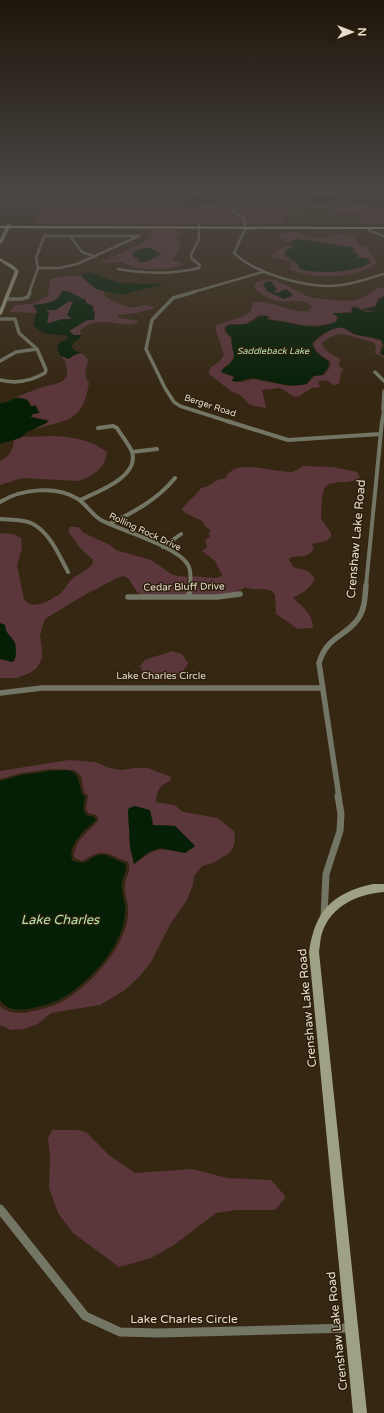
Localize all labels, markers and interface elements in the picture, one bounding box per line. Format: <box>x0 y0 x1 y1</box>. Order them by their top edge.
north arrow <box>332 12 372 52</box>
text: N <box>355 28 368 36</box>
water label: Saddleback Lake <box>237 346 310 357</box>
street label: Berger Road <box>183 392 237 420</box>
street label: Crenshaw Lake Road <box>344 479 368 599</box>
street label: Rolling Rock Drive <box>107 510 183 554</box>
street label: Cedar Bluff Drive <box>143 580 225 594</box>
street label: Lake Charles Circle <box>116 670 206 682</box>
water label: Lake Charles <box>21 912 100 928</box>
street label: Crenshaw Lake Road <box>295 948 319 1068</box>
street label: Crenshaw Lake Road <box>324 1271 350 1391</box>
street label: Lake Charles Circle <box>130 1312 238 1326</box>

